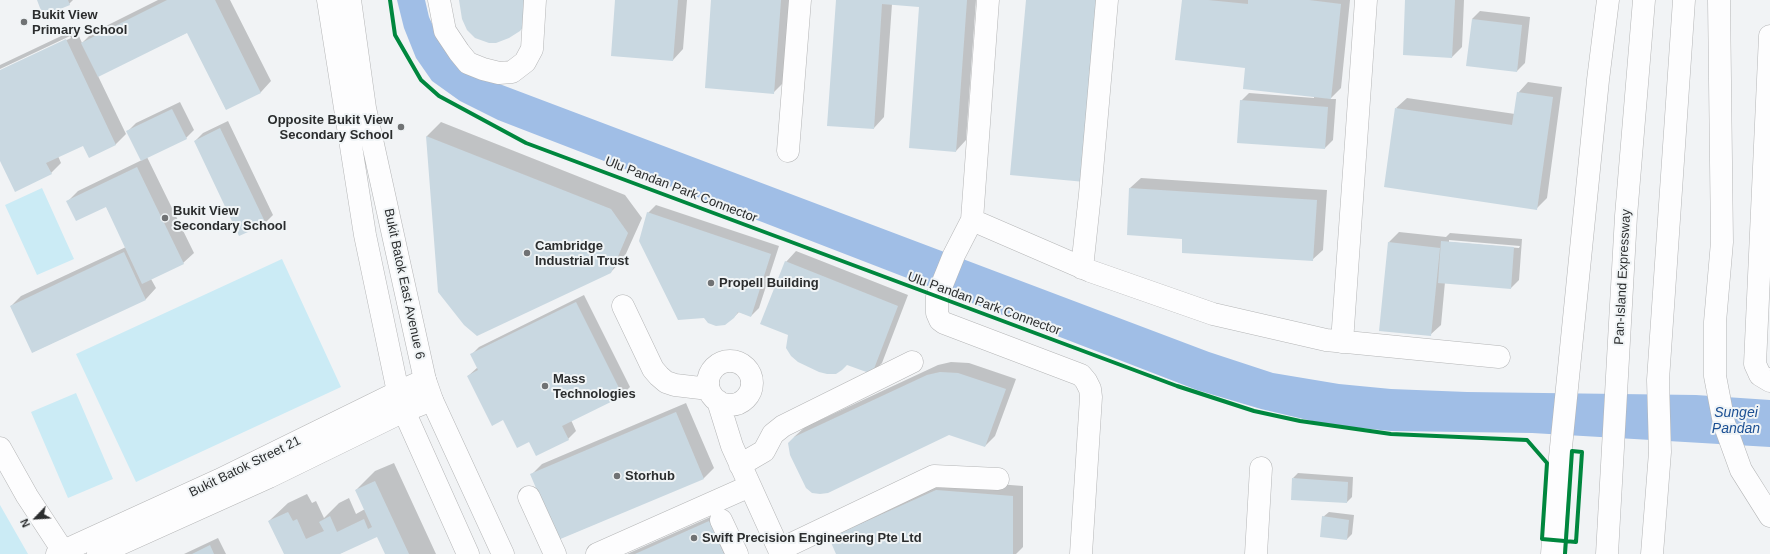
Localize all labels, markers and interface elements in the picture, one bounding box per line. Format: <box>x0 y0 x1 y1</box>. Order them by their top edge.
place label: Bukit View Primary School <box>32 7 127 38</box>
marker: Bukit View Primary School <box>19 17 29 27</box>
place label: Opposite Bukit View Secondary School <box>268 112 393 143</box>
marker: Opposite Bukit View Secondary School <box>396 122 406 132</box>
street label: Ulu Pandan Park Connector <box>603 154 759 226</box>
place label: Bukit View Secondary School <box>173 203 286 234</box>
street label: Bukit Batok East Avenue 6 <box>380 207 428 361</box>
street label: Pan-Island Expressway <box>1612 209 1634 345</box>
marker: Bukit View Secondary School <box>160 213 170 223</box>
place label: Cambridge Industrial Trust <box>535 238 629 269</box>
marker: Cambridge Industrial Trust <box>522 248 532 258</box>
street label: Ulu Pandan Park Connector <box>905 269 1063 339</box>
place label: Propell Building <box>719 275 819 291</box>
marker: Propell Building <box>706 278 716 288</box>
place label: Mass Technologies <box>553 371 636 402</box>
marker: Mass Technologies <box>540 381 550 391</box>
water label: Sungei Pandan <box>1712 405 1760 438</box>
street label: Bukit Batok Street 21 <box>187 433 303 501</box>
place label: Storhub <box>625 468 675 484</box>
marker: Storhub <box>612 471 622 481</box>
north arrow <box>16 498 56 538</box>
text: N <box>18 517 32 529</box>
place label: Swift Precision Engineering Pte Ltd <box>702 530 922 546</box>
marker: Swift Precision Engineering Pte Ltd <box>689 533 699 543</box>

